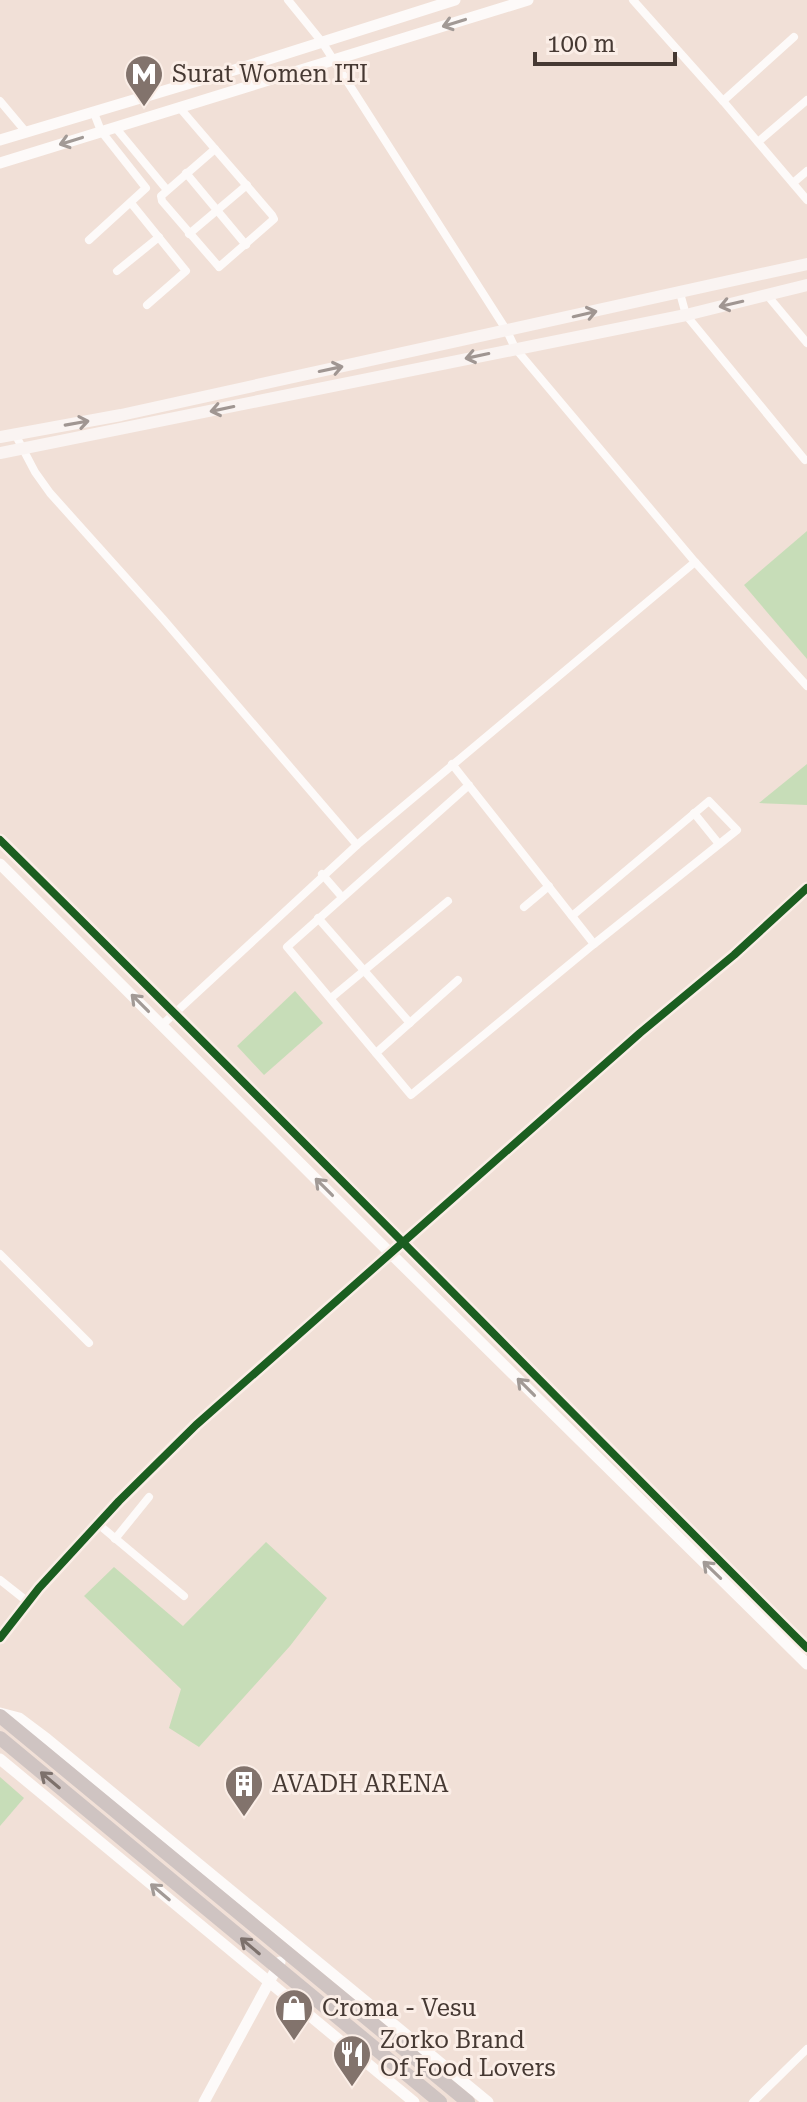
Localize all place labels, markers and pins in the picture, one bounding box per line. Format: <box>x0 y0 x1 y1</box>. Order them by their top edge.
metro station icon: Surat Women ITI <box>123 53 165 108</box>
place label: Surat Women ITI <box>172 60 368 88</box>
building icon: AVADH ARENA <box>223 1763 265 1818</box>
place label: AVADH ARENA <box>272 1770 449 1798</box>
shop icon: Croma - Vesu <box>273 1987 315 2042</box>
place label: Croma - Vesu <box>322 1994 476 2022</box>
place label: Zorko Brand Of Food Lovers <box>380 2026 556 2082</box>
restaurant icon: Zorko Brand Of Food Lovers <box>331 2033 373 2088</box>

